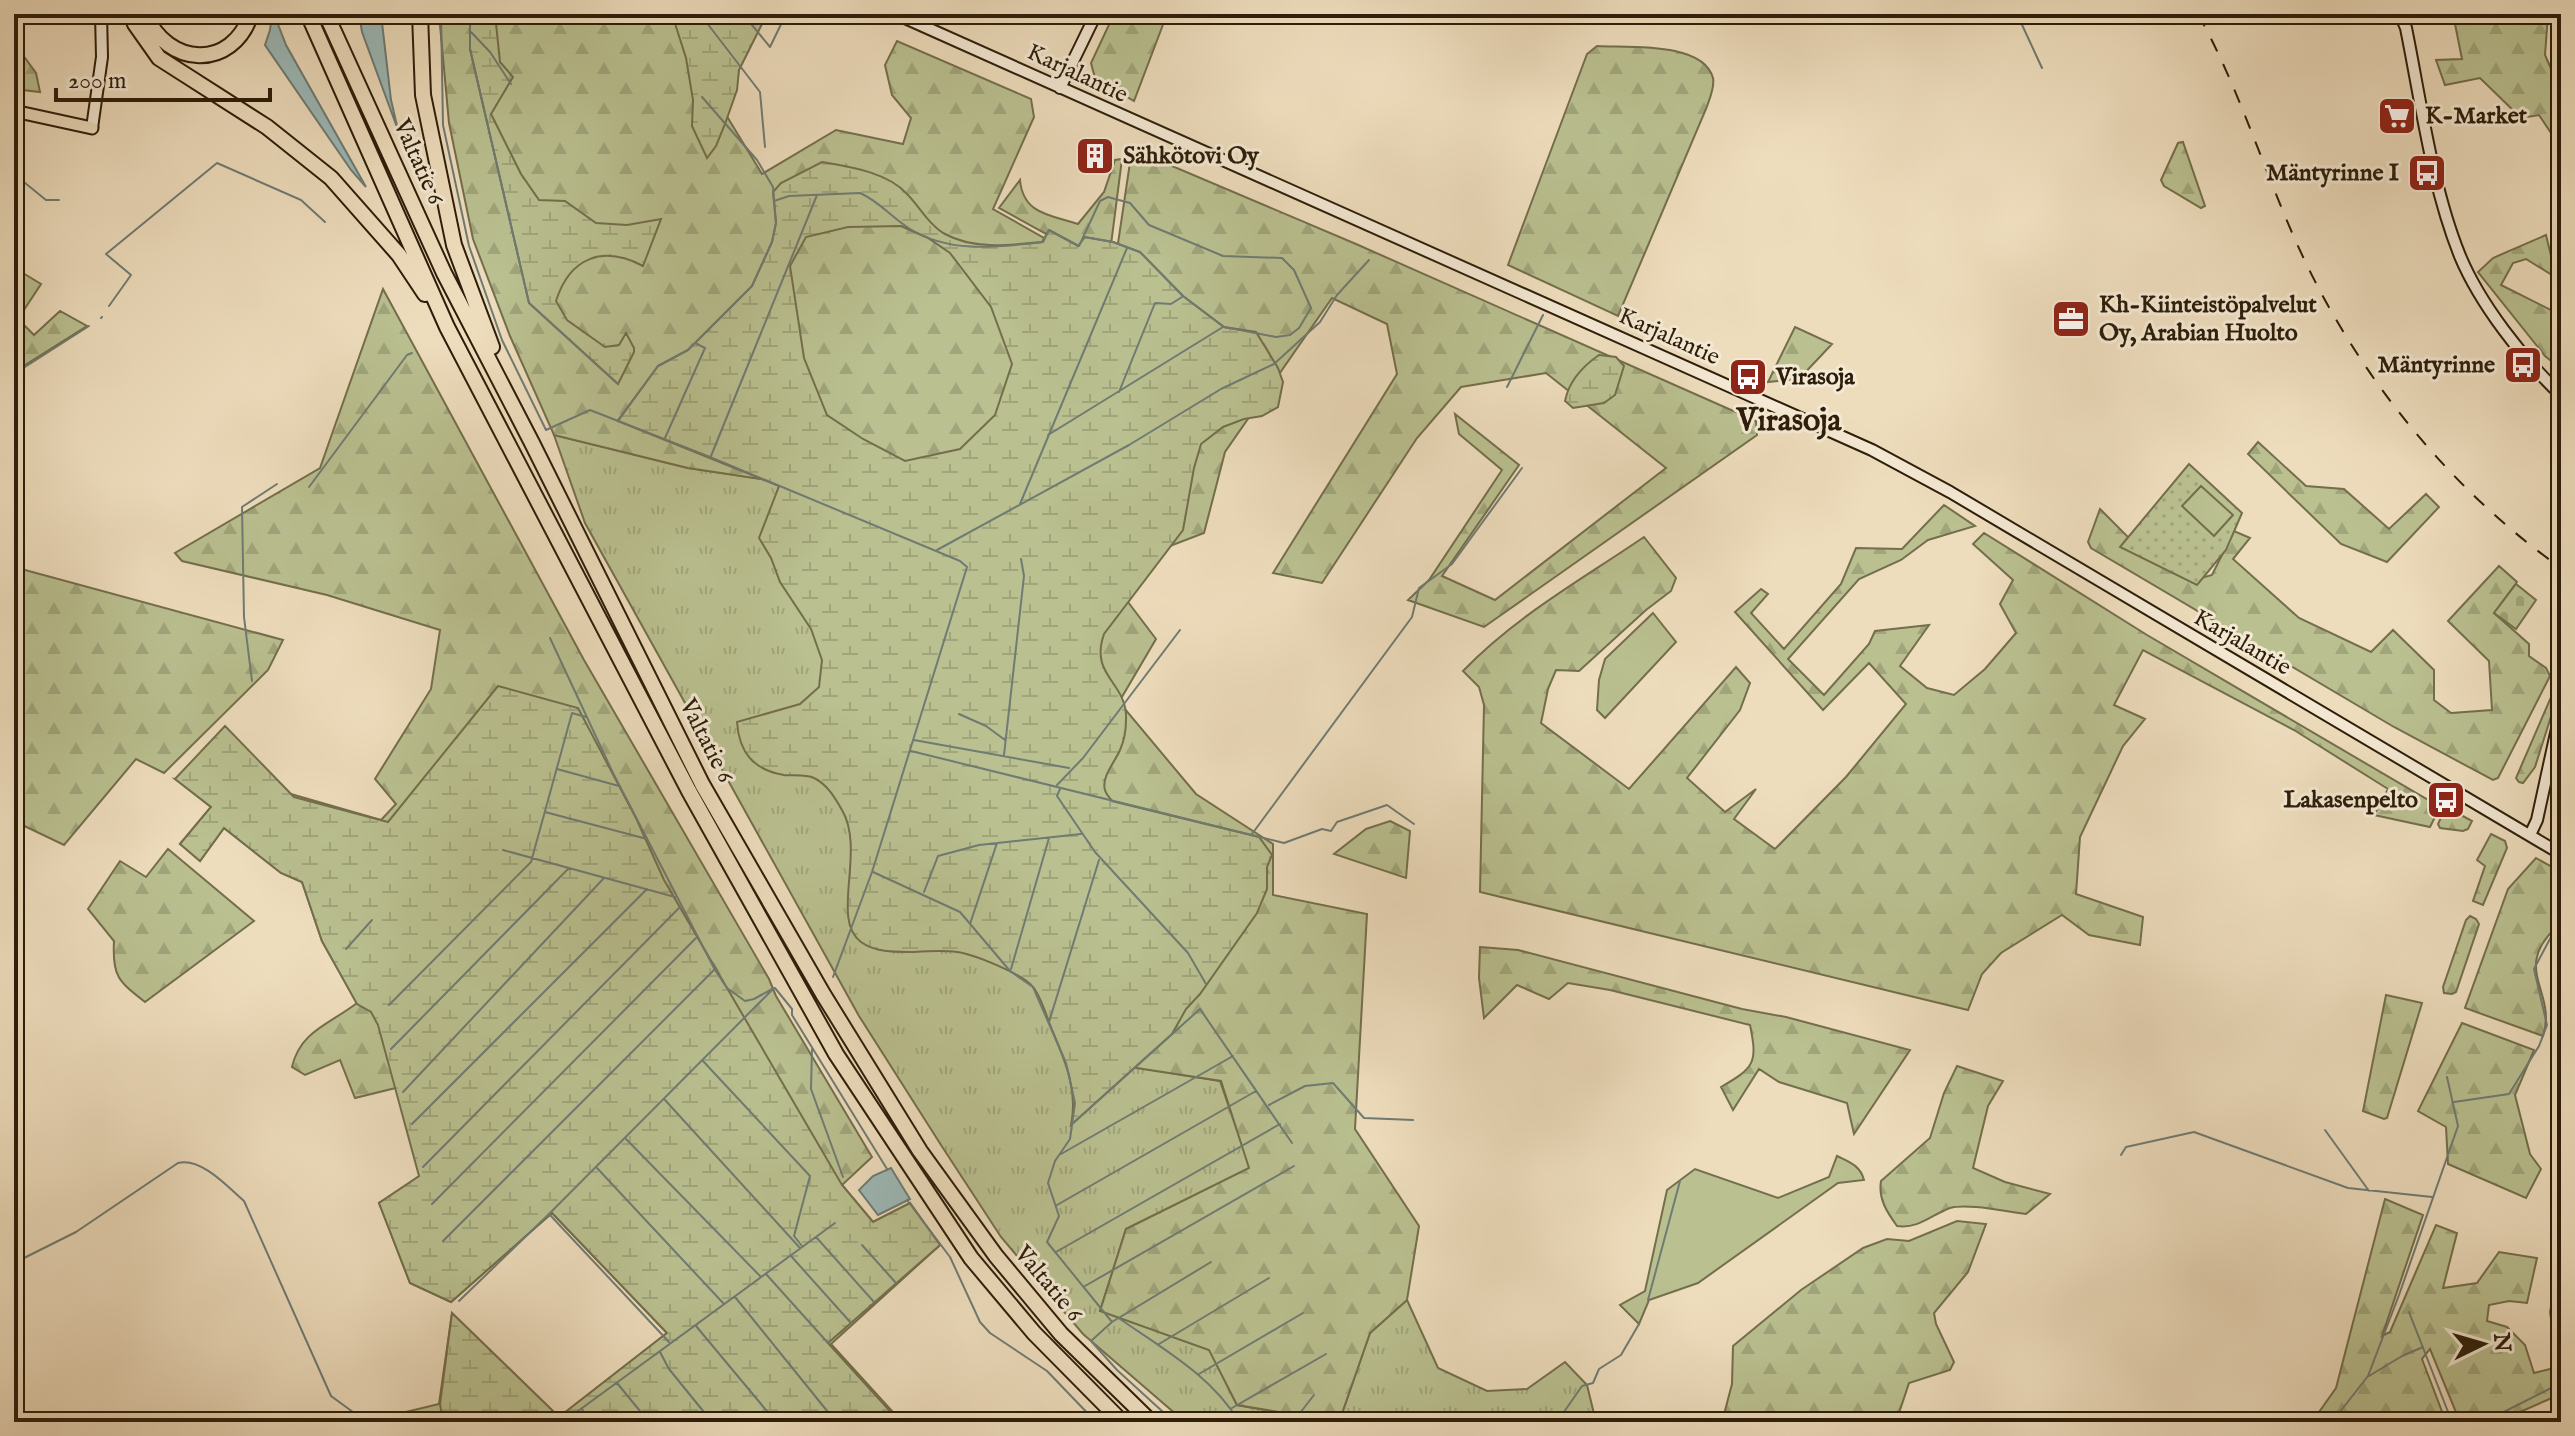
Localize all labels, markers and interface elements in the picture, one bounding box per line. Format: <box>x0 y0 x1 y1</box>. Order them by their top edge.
street label: Karjalantie <box>1022 37 1132 111</box>
scale bar <box>56 52 270 102</box>
text: 200 m <box>68 66 127 97</box>
supermarket icon: K-Market <box>2376 95 2418 137</box>
place label: K-Market <box>2425 101 2528 132</box>
street label: Valtatie 6 <box>385 113 451 211</box>
building icon: Sähkötovi Oy <box>1074 135 1116 177</box>
place label: Sähkötovi Oy <box>1123 141 1260 172</box>
bus stop icon: Mäntyrinne I <box>2406 152 2448 194</box>
place label: Mäntyrinne I <box>2266 158 2400 189</box>
place label: Kh-Kiinteistöpalvelut Oy, Arabian Huolto <box>2099 290 2317 349</box>
office icon: Kh-Kiinteistöpalvelut Oy, Arabian Huolto <box>2050 298 2092 340</box>
street label: Karjalantie <box>1613 301 1725 373</box>
bus stop icon: Mäntyrinne <box>2502 344 2544 386</box>
place label: Mäntyrinne <box>2377 350 2495 381</box>
bus stop icon: Virasoja <box>1727 356 1769 398</box>
place label: Virasoja <box>1775 362 1855 393</box>
district label: Virasoja <box>1736 401 1843 442</box>
street label: Karjalantie <box>2188 603 2296 683</box>
street label: Valtatie 6 <box>671 693 741 789</box>
bus stop icon: Lakasenpelto <box>2425 779 2467 821</box>
place label: Lakasenpelto <box>2283 785 2418 816</box>
street label: Valtatie 6 <box>1006 1239 1090 1329</box>
north arrow <box>2443 1304 2523 1384</box>
text: N <box>2486 1331 2516 1353</box>

